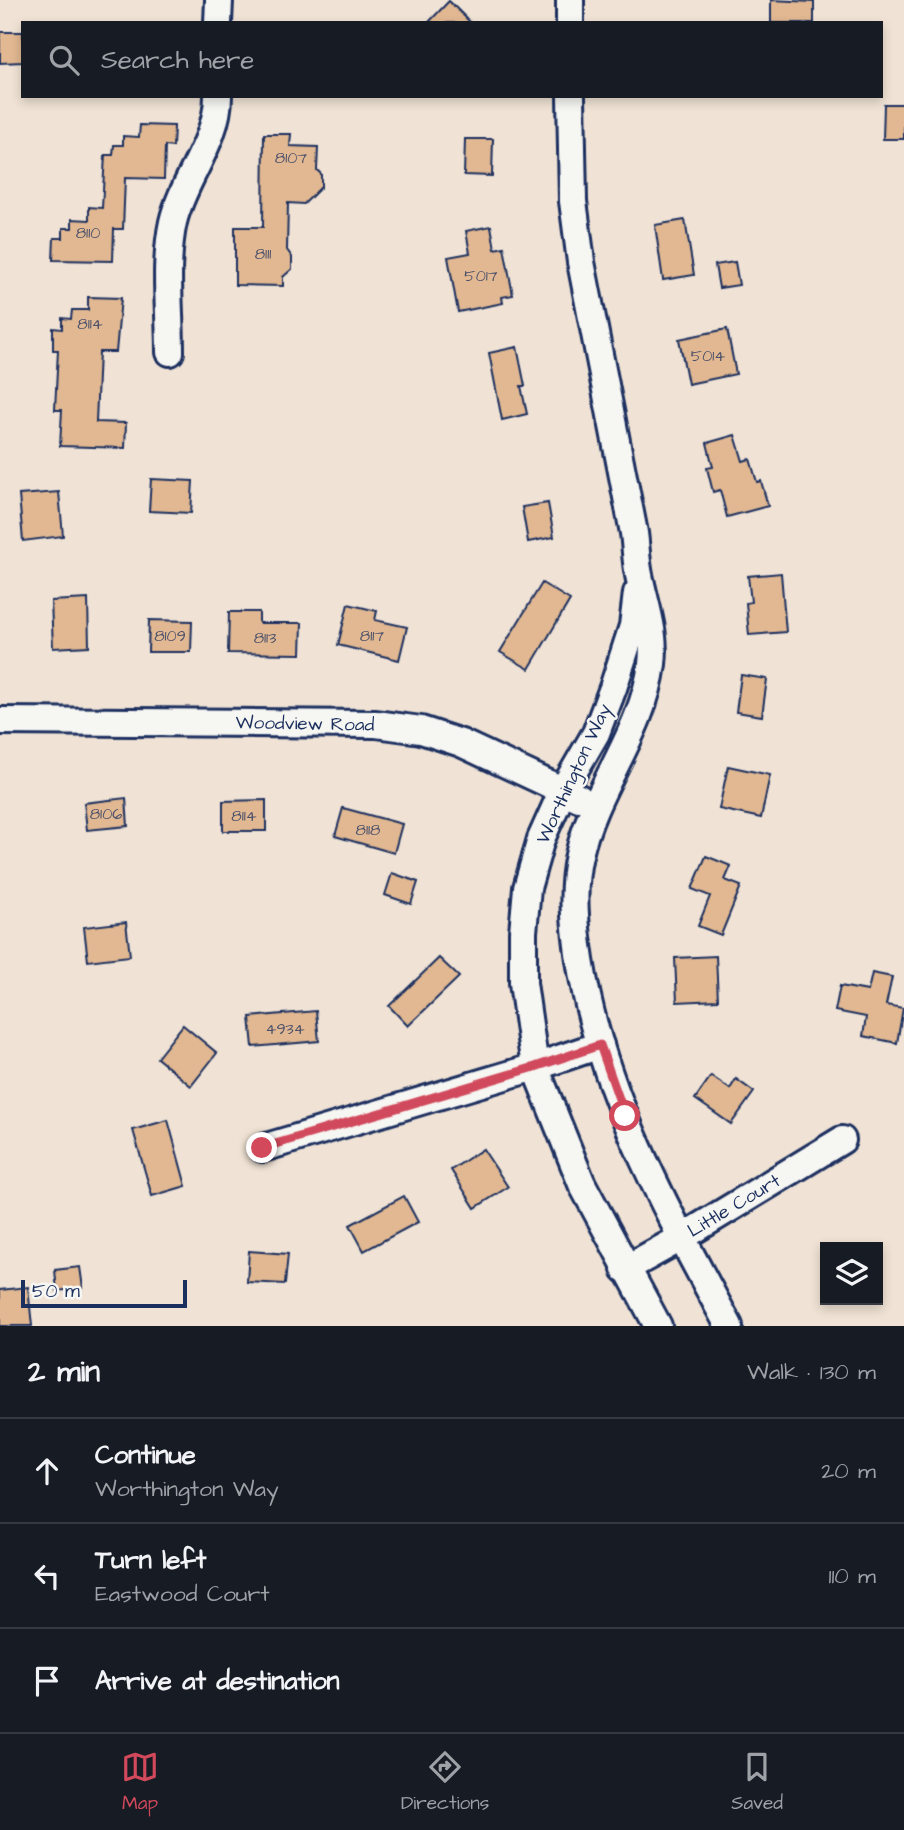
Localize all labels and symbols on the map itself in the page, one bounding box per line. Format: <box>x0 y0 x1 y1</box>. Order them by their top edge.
house number: 8107 <box>275 147 307 169</box>
house number: 8110 <box>76 222 100 244</box>
house number: 8111 <box>255 243 271 265</box>
house number: 5017 <box>464 265 498 287</box>
house number: 8114 <box>77 313 103 335</box>
house number: 5014 <box>691 345 725 367</box>
house number: 8109 <box>154 625 186 647</box>
house number: 8117 <box>360 625 384 647</box>
house number: 8113 <box>254 627 276 649</box>
street label: Worthington Way <box>530 699 619 849</box>
street label: Woodview Road <box>235 709 375 739</box>
house number: 8106 <box>90 803 122 825</box>
house number: 8114 <box>231 805 257 827</box>
house number: 8118 <box>356 819 380 841</box>
house number: 4934 <box>265 1018 305 1040</box>
route start <box>609 1100 640 1131</box>
route end <box>246 1132 277 1163</box>
street label: Little Court <box>682 1167 786 1244</box>
scale bar <box>21 1277 187 1309</box>

